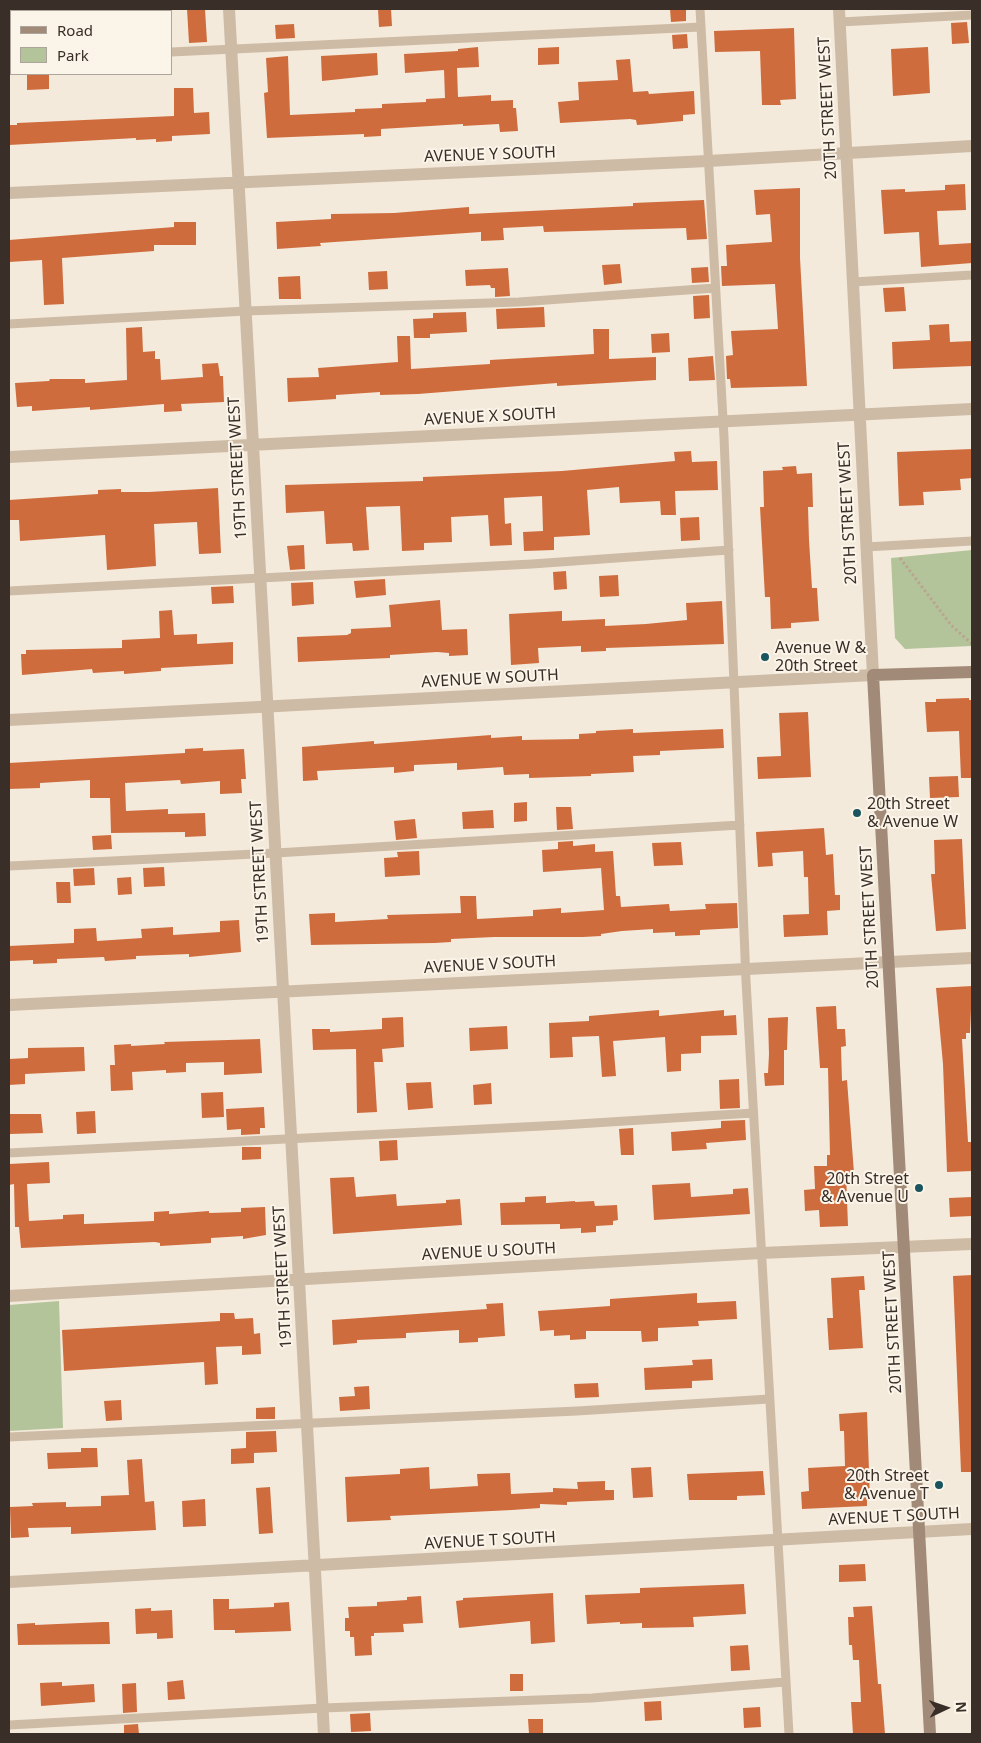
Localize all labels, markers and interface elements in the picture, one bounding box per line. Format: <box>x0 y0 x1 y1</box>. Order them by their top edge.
legend <box>10 10 172 75</box>
text: Road <box>57 20 93 40</box>
street label: 20TH STREET WEST <box>815 36 841 180</box>
text: Park <box>57 45 89 65</box>
street label: AVENUE Y SOUTH <box>424 143 556 167</box>
street label: 19TH STREET WEST <box>225 396 251 540</box>
street label: AVENUE X SOUTH <box>423 404 557 430</box>
street label: 20TH STREET WEST <box>835 441 861 585</box>
place label: Avenue W & 20th Street <box>775 638 866 676</box>
marker: Avenue W & 20th Street <box>759 651 771 663</box>
street label: AVENUE W SOUTH <box>421 666 559 692</box>
place label: 20th Street & Avenue W <box>867 794 958 832</box>
street label: 19TH STREET WEST <box>247 800 273 944</box>
marker: 20th Street & Avenue W <box>851 807 863 819</box>
street label: 20TH STREET WEST <box>857 845 883 989</box>
street label: AVENUE V SOUTH <box>423 952 557 978</box>
place label: 20th Street & Avenue U <box>821 1169 909 1207</box>
marker: 20th Street & Avenue U <box>913 1182 925 1194</box>
street label: 19TH STREET WEST <box>270 1205 296 1349</box>
street label: AVENUE U SOUTH <box>421 1239 557 1265</box>
street label: 20TH STREET WEST <box>880 1250 906 1394</box>
place label: 20th Street & Avenue T <box>844 1466 929 1504</box>
marker: 20th Street & Avenue T <box>933 1479 945 1491</box>
street label: AVENUE T SOUTH <box>828 1504 960 1530</box>
street label: AVENUE T SOUTH <box>424 1528 556 1554</box>
north arrow <box>921 1683 971 1733</box>
text: N <box>952 1701 971 1713</box>

